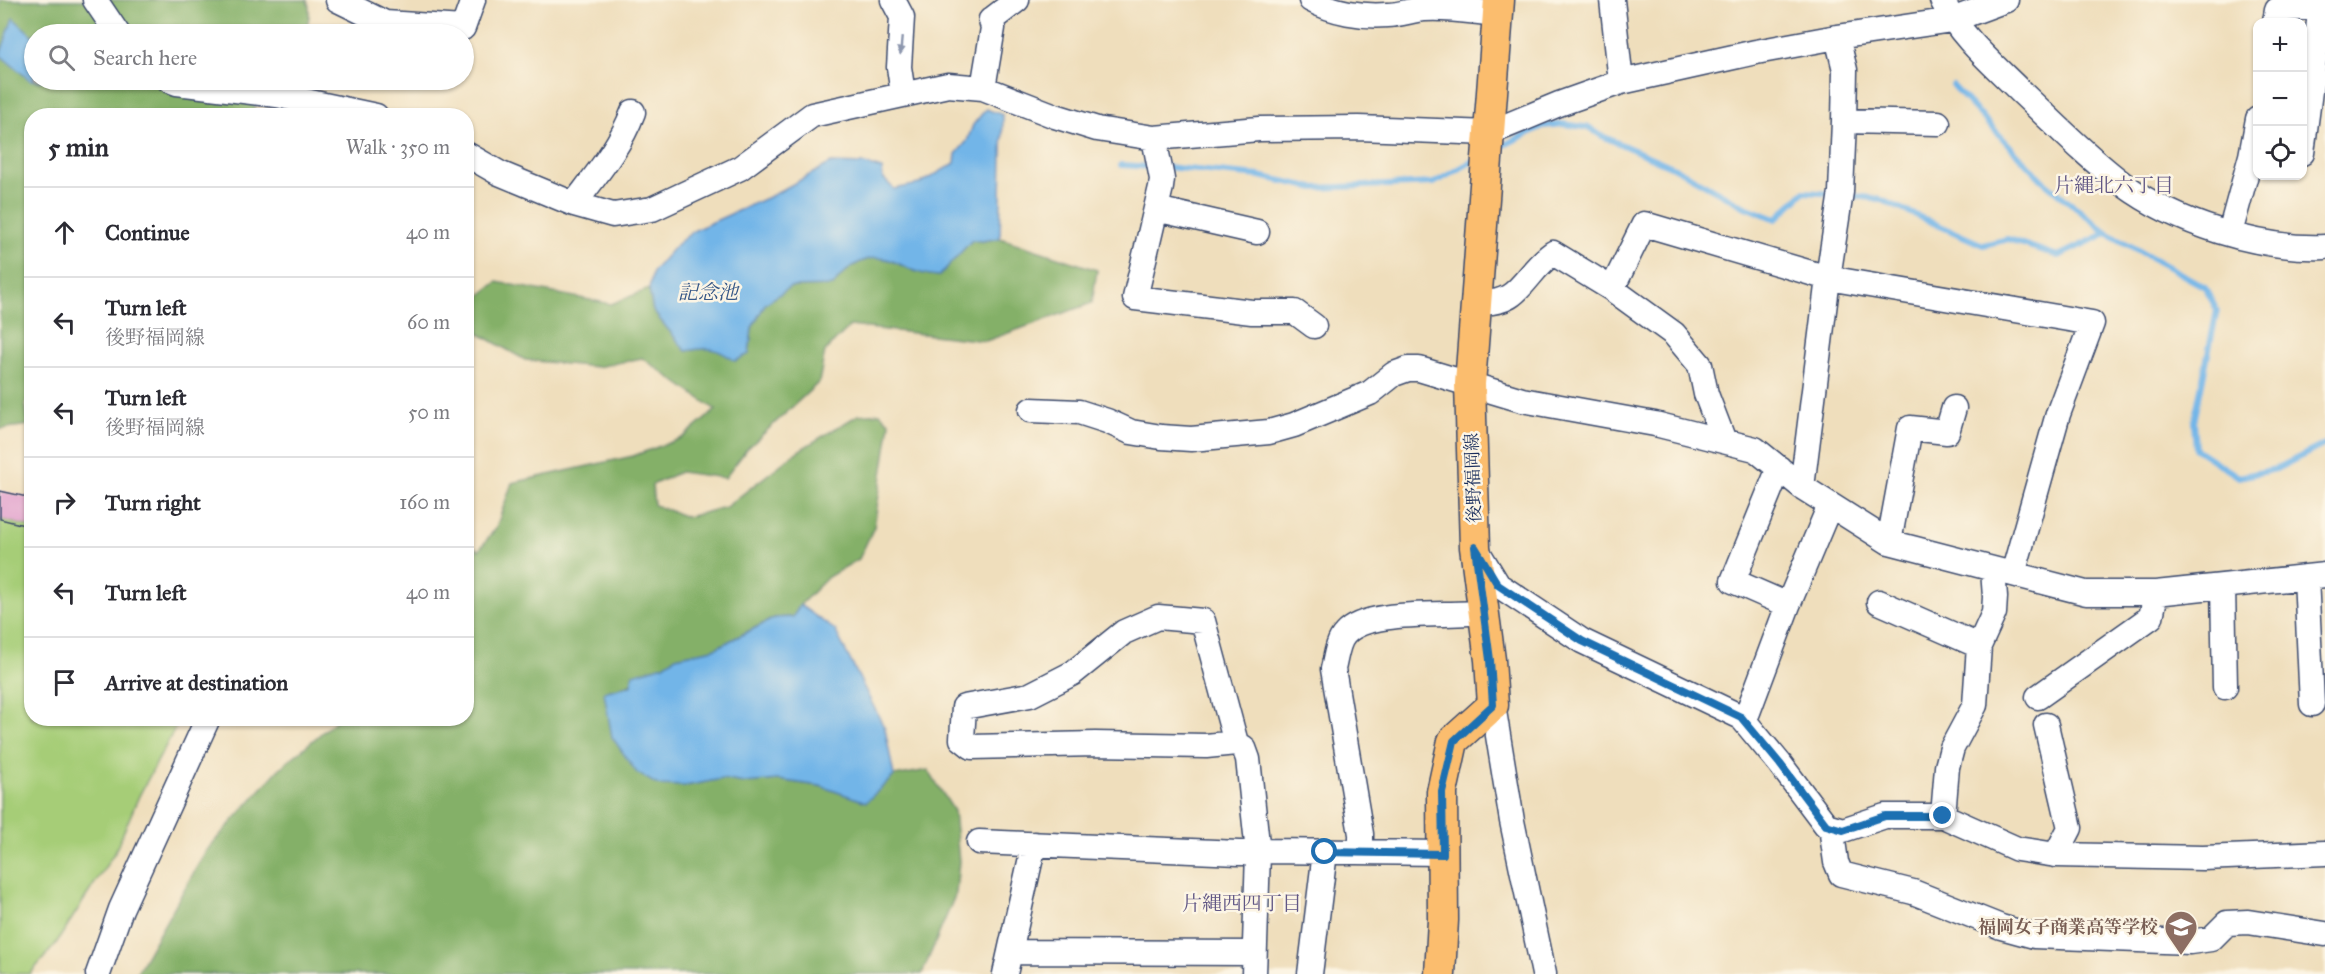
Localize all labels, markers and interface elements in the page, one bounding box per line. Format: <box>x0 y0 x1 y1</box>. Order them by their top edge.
map controls <box>2253 18 2307 180</box>
button: + <box>2253 18 2307 72</box>
search box <box>24 24 474 90</box>
one-way arrow <box>896 37 905 56</box>
icon: search <box>45 41 78 74</box>
text: Search here <box>93 44 197 71</box>
button: − <box>2253 72 2307 126</box>
button: locate <box>2253 126 2307 180</box>
text: 5 min <box>48 131 109 163</box>
text: Walk · 350 m <box>346 135 450 159</box>
district label: 片縄北六丁目 <box>2054 173 2174 197</box>
icon: ahead <box>48 216 81 249</box>
text: Continue <box>105 219 190 246</box>
text: 40 m <box>406 220 450 244</box>
water label: 記念池 <box>678 280 740 304</box>
text: Turn left <box>105 294 187 321</box>
icon: left <box>48 306 81 339</box>
text: 60 m <box>407 310 450 334</box>
text: 後野福岡線 <box>105 325 205 349</box>
text: Turn left <box>105 384 187 411</box>
icon: left <box>48 396 81 429</box>
text: 50 m <box>408 400 450 424</box>
text: 後野福岡線 <box>105 415 205 439</box>
street label: 後野福岡線 <box>1460 433 1486 523</box>
icon: right <box>48 486 81 519</box>
text: Turn right <box>105 489 201 516</box>
text: 160 m <box>399 490 450 514</box>
icon: left <box>48 576 81 609</box>
text: Turn left <box>105 579 187 606</box>
text: 40 m <box>406 580 450 604</box>
icon: arrive <box>48 666 81 699</box>
text: Arrive at destination <box>105 669 288 696</box>
route end <box>1929 802 1955 828</box>
route start <box>1311 838 1337 864</box>
district label: 片縄西四丁目 <box>1182 891 1302 915</box>
school or university icon: 福岡女子商業高等学校 <box>2163 909 2199 956</box>
place label: 福岡女子商業高等学校 <box>1978 916 2158 938</box>

